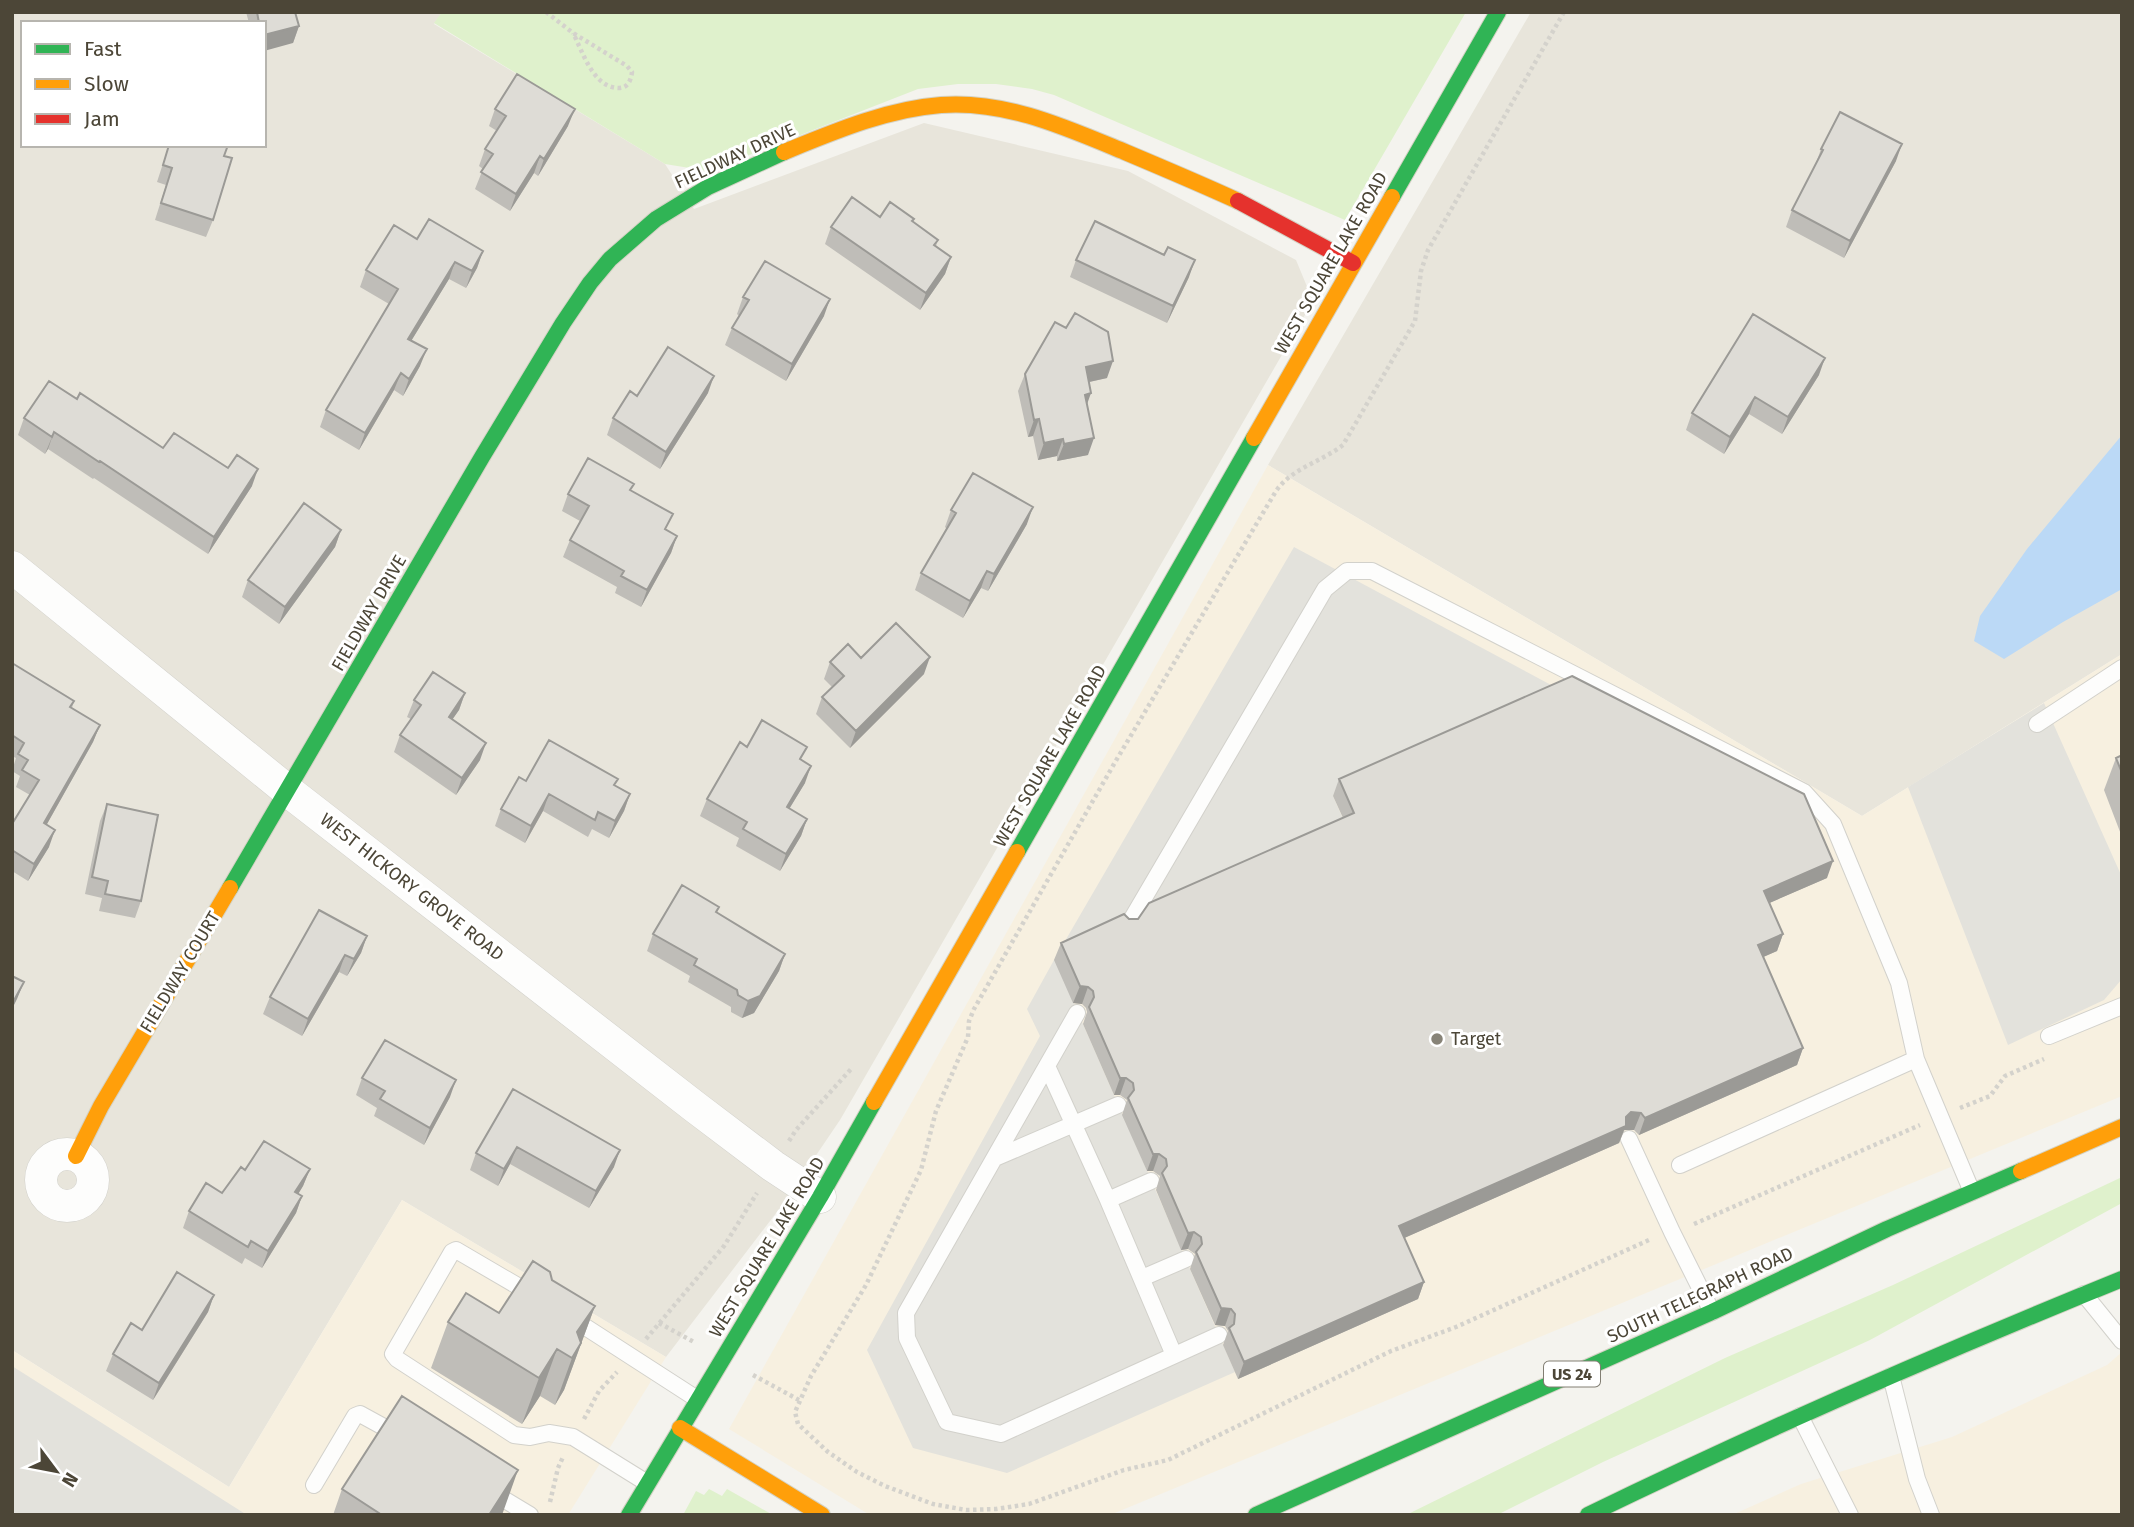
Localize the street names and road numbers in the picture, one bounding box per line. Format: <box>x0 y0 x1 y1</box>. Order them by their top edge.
street label: FIELDWAY DRIVE <box>671 118 799 194</box>
street label: WEST SQUARE LAKE ROAD <box>1270 168 1392 358</box>
street label: FIELDWAY DRIVE <box>327 551 411 675</box>
street label: WEST SQUARE LAKE ROAD <box>989 661 1111 851</box>
street label: WEST HICKORY GROVE ROAD <box>316 808 508 966</box>
street label: FIELDWAY COURT <box>135 907 225 1036</box>
street label: WEST SQUARE LAKE ROAD <box>704 1153 830 1341</box>
street label: SOUTH TELEGRAPH ROAD <box>1603 1242 1797 1348</box>
road number: US 24 <box>1544 1362 1600 1386</box>

